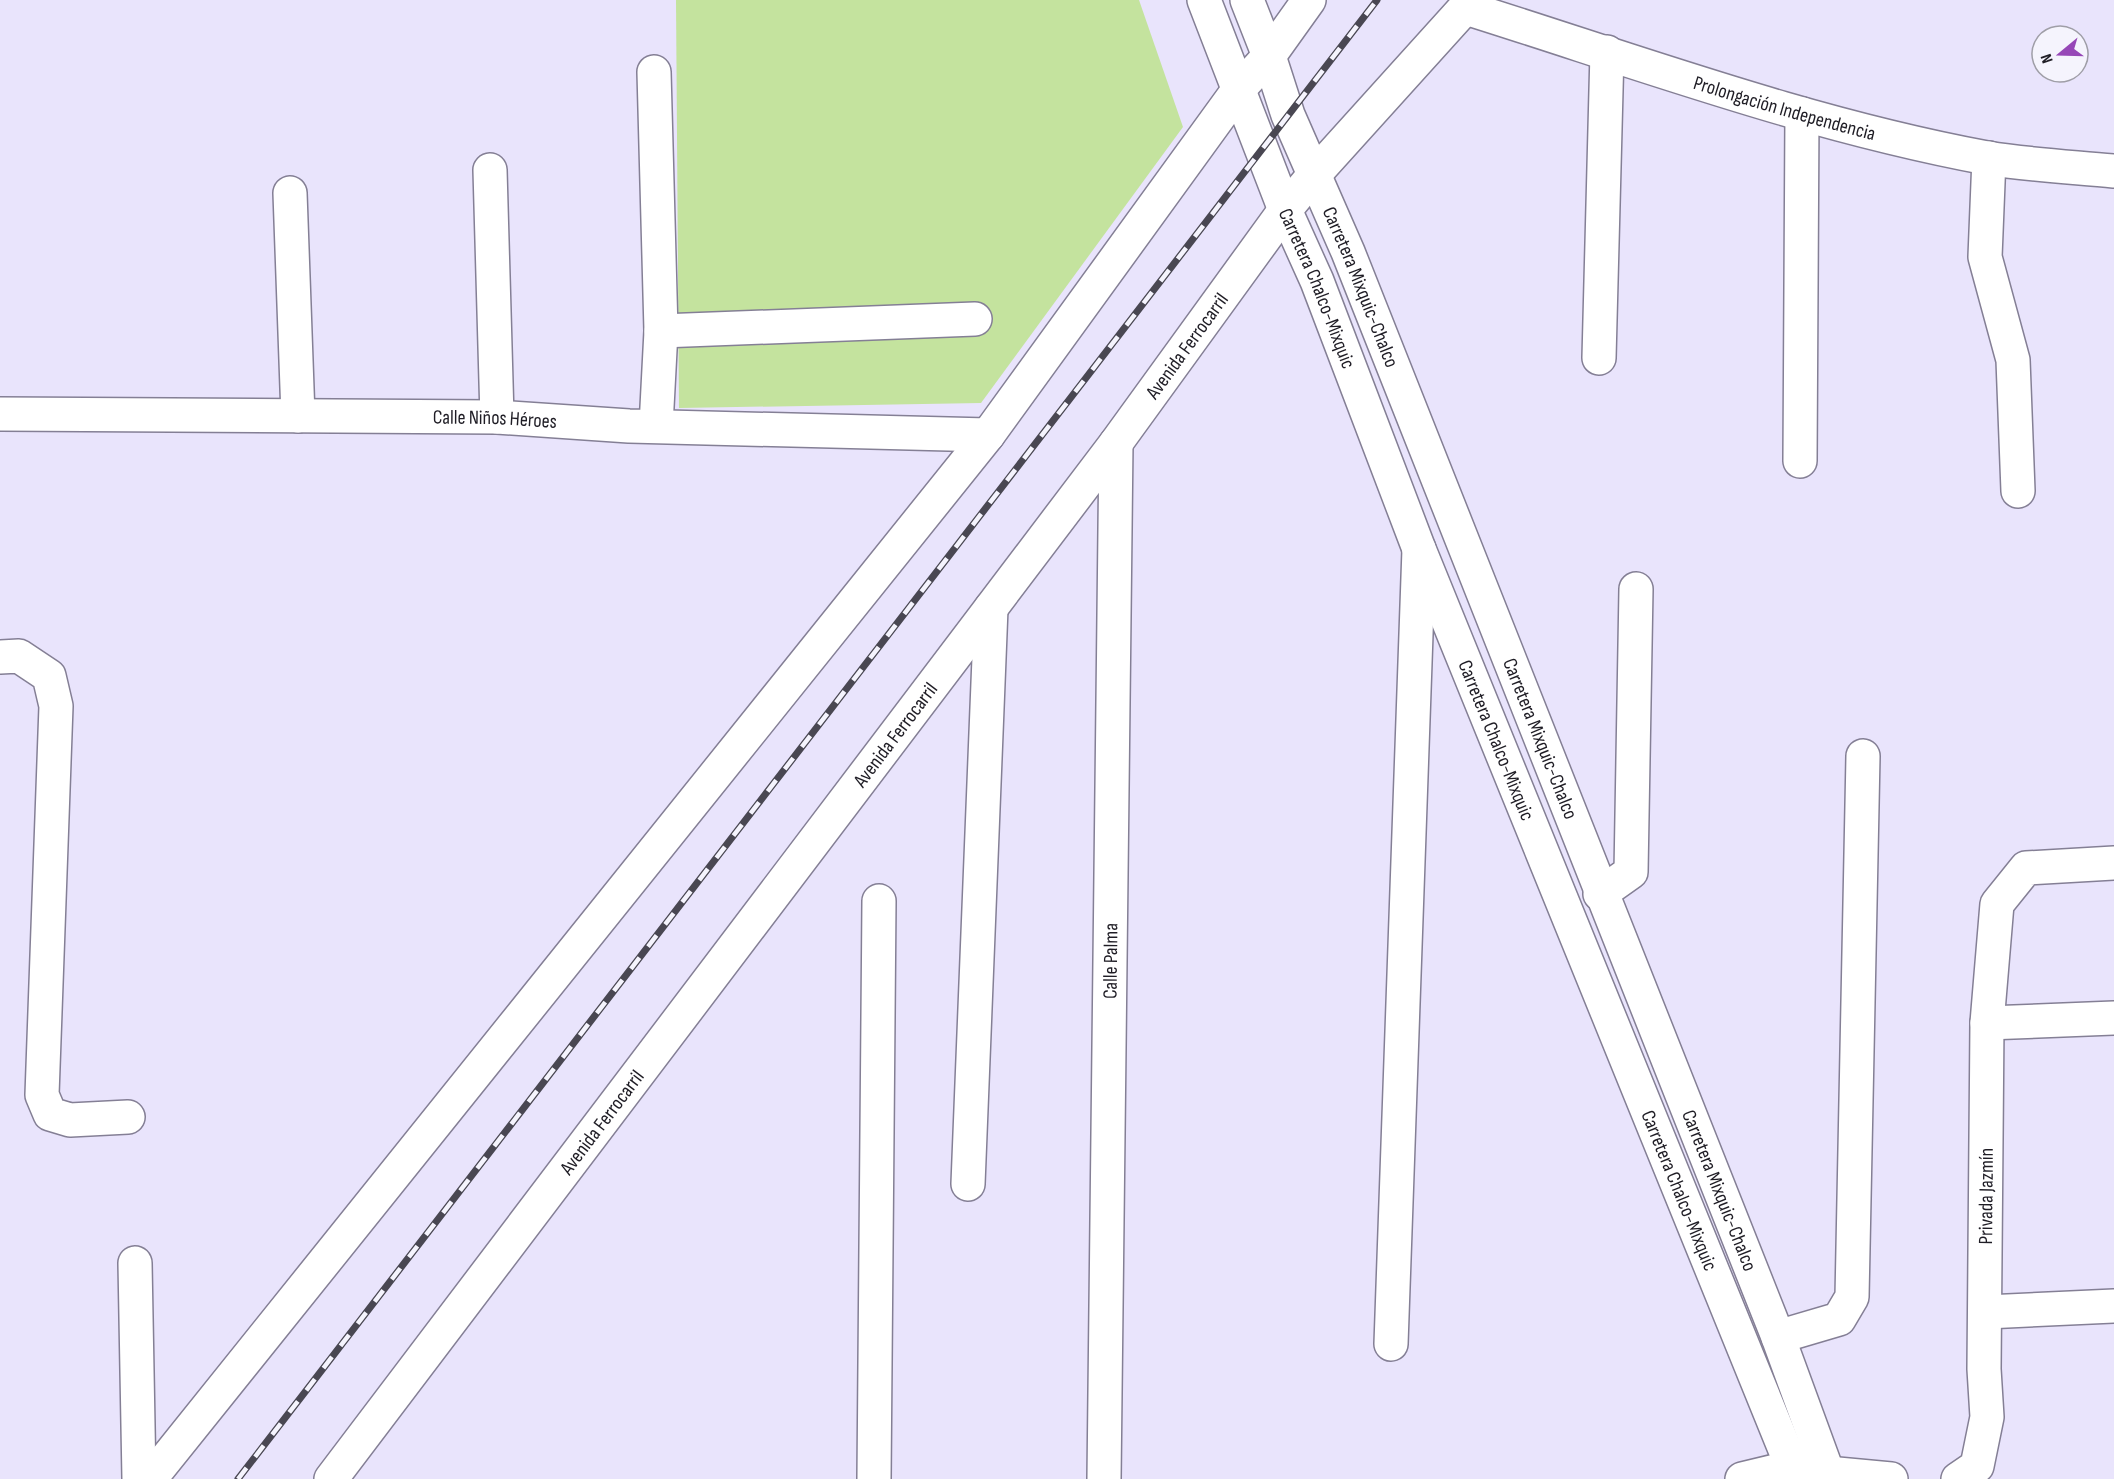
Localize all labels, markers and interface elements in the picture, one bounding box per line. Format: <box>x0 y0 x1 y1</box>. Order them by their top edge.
north arrow <box>2030 24 2090 84</box>
text: N <box>2037 51 2058 66</box>
street label: Prolongación Independencia <box>1690 71 1878 146</box>
street label: Carretera Mixquic-Chalco <box>1317 203 1403 371</box>
street label: Carretera Chalco-Mixquic <box>1273 205 1360 372</box>
street label: Avenida Ferrocarril <box>1140 289 1234 405</box>
street label: Calle Niños Héroes <box>433 406 558 434</box>
street label: Carretera Mixquic-Chalco <box>1497 655 1583 823</box>
street label: Carretera Chalco-Mixquic <box>1452 657 1539 824</box>
street label: Avenida Ferrocarril <box>848 678 943 793</box>
street label: Calle Palma <box>1099 923 1123 999</box>
street label: Avenida Ferrocarril <box>555 1066 650 1180</box>
street label: Carretera Chalco-Mixquic <box>1635 1107 1722 1274</box>
street label: Carretera Mixquic-Chalco <box>1676 1107 1762 1275</box>
street label: Privada Jazmín <box>1974 1148 1999 1244</box>

